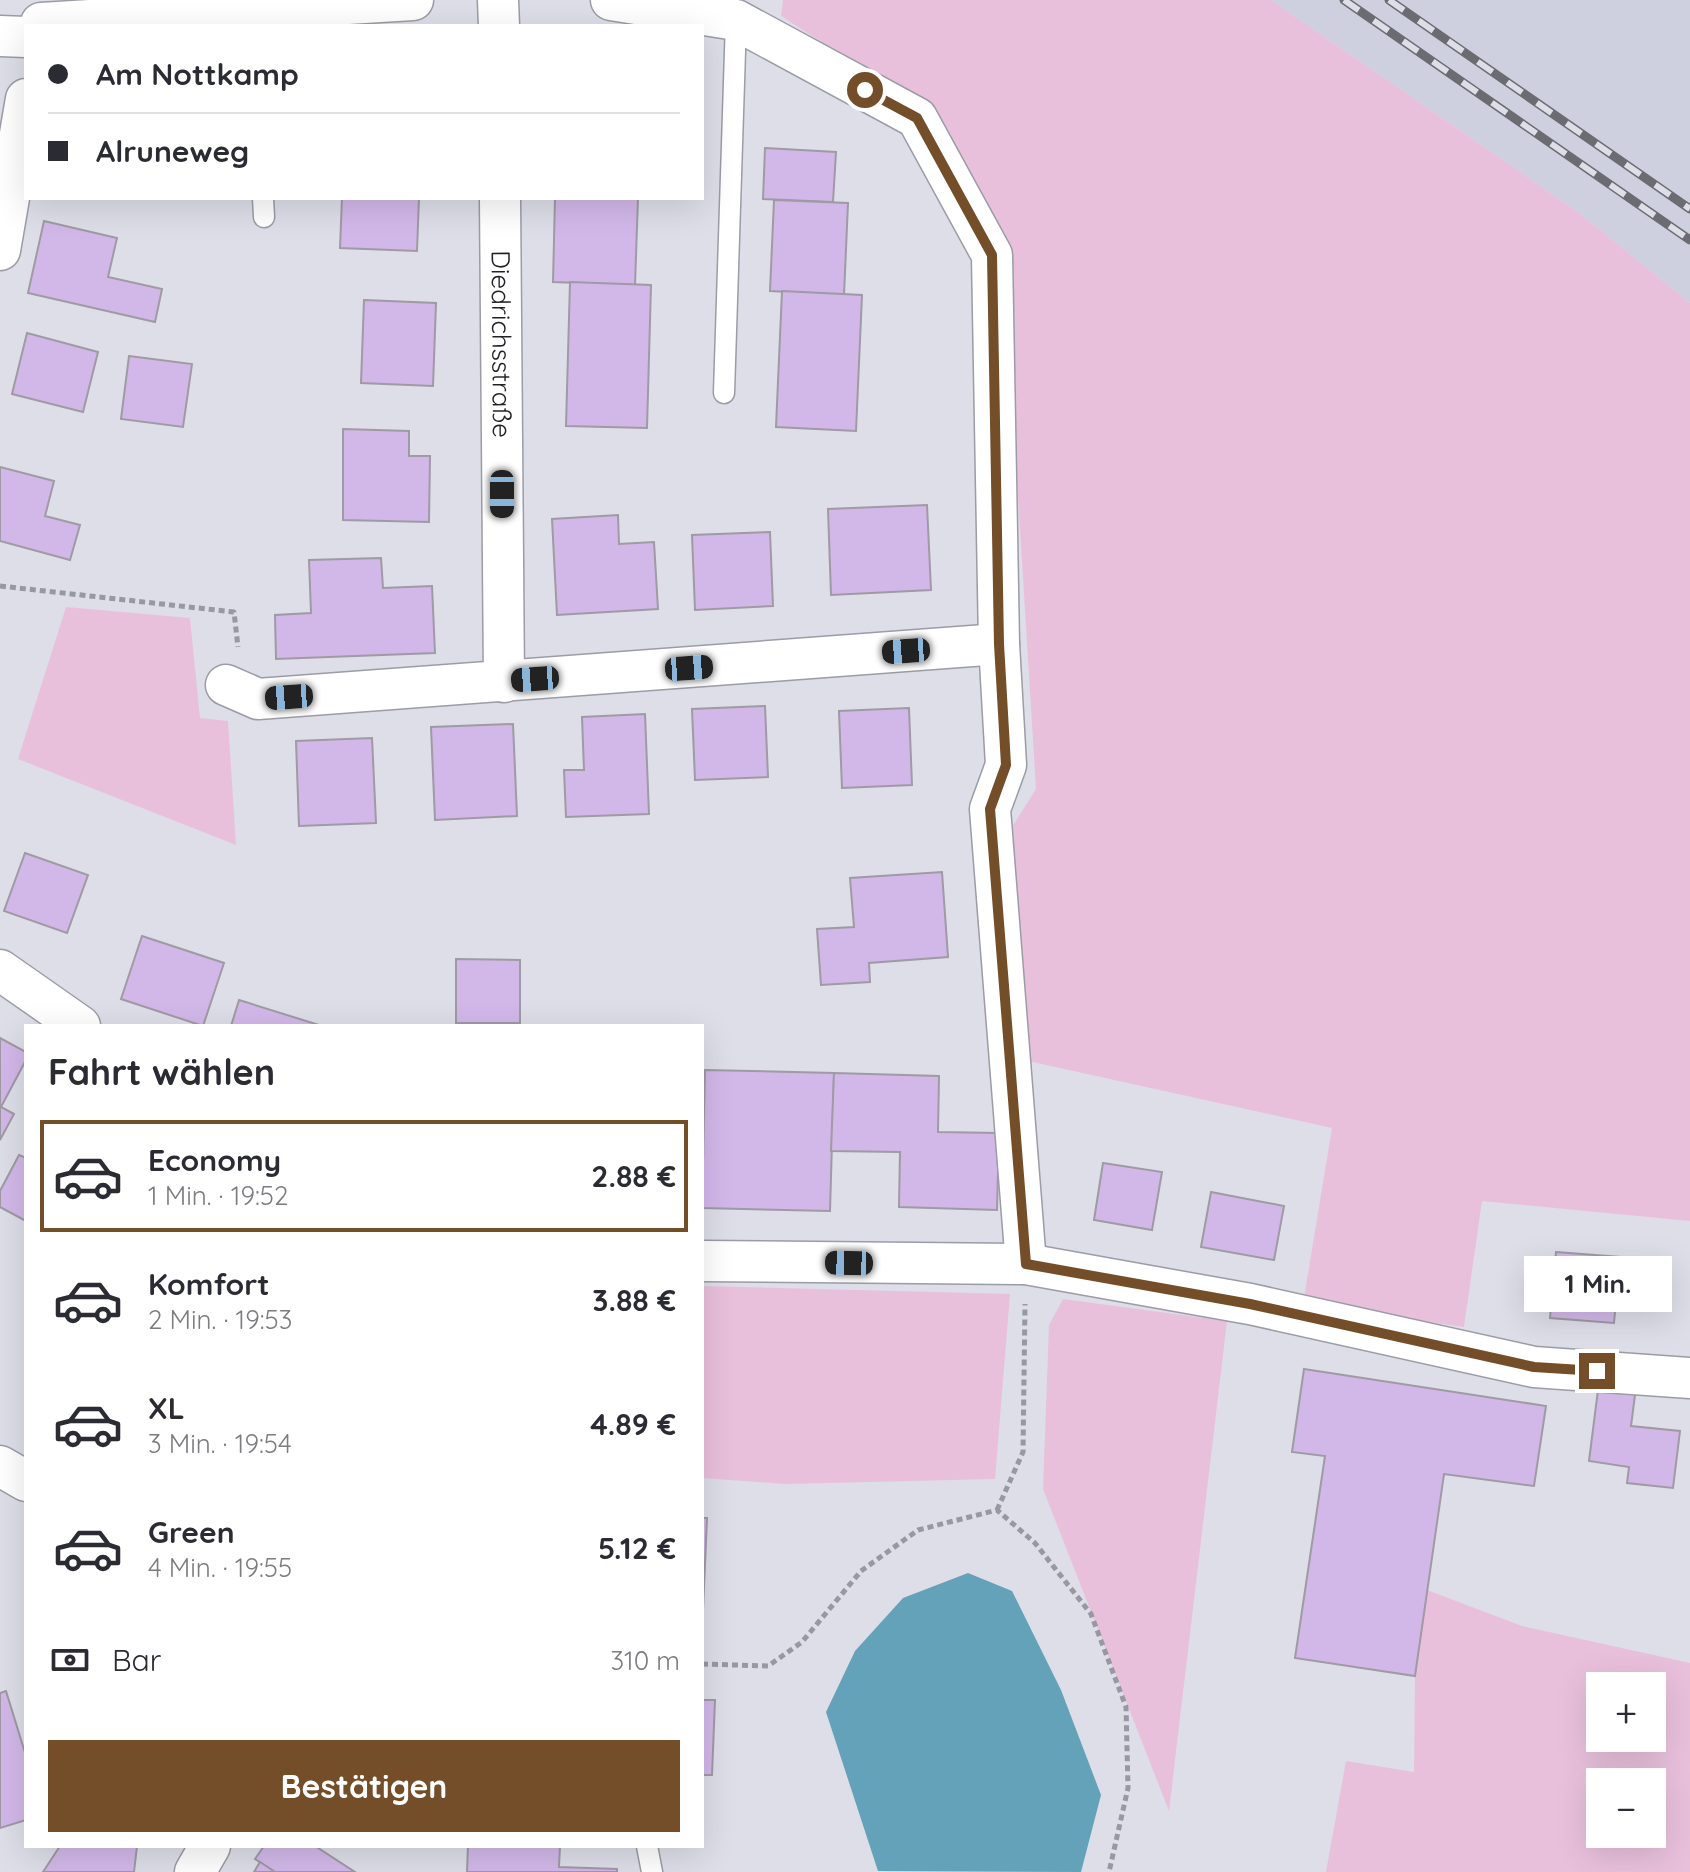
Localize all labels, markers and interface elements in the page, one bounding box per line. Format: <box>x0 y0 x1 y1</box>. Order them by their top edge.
text: Am Nottkamp <box>96 55 299 93</box>
route start <box>847 72 883 108</box>
text: Alruneweg <box>96 132 249 170</box>
street label: Diedrichsstraße <box>484 250 519 438</box>
car <box>490 470 514 518</box>
car <box>881 637 931 665</box>
car <box>664 654 714 682</box>
car <box>510 665 560 693</box>
car <box>264 683 314 711</box>
text: Fahrt wählen <box>48 1049 275 1094</box>
icon: car <box>52 1140 124 1212</box>
text: Economy <box>148 1141 281 1179</box>
text: 2.88 € <box>591 1157 676 1195</box>
text: 1 Min. · 19:52 <box>148 1179 288 1212</box>
car <box>825 1251 873 1275</box>
callout: 1 Min. <box>1523 1255 1671 1311</box>
icon: car <box>52 1264 124 1336</box>
text: Komfort <box>148 1265 270 1303</box>
text: 1 Min. <box>1565 1267 1631 1300</box>
text: 3.88 € <box>592 1281 676 1319</box>
text: 2 Min. · 19:53 <box>148 1303 292 1336</box>
route end <box>1579 1353 1615 1389</box>
icon: car <box>52 1388 124 1460</box>
text: XL <box>148 1389 185 1427</box>
text: 4.89 € <box>590 1405 676 1443</box>
text: 3 Min. · 19:54 <box>148 1427 292 1460</box>
icon: car <box>52 1512 124 1584</box>
text: Green <box>148 1513 235 1551</box>
text: 5.12 € <box>598 1529 676 1567</box>
text: 4 Min. · 19:55 <box>148 1551 292 1584</box>
icon: cash <box>48 1638 92 1682</box>
text: Bar <box>112 1641 161 1679</box>
text: 310 m <box>610 1644 680 1677</box>
map controls <box>1586 1672 1666 1848</box>
button: + <box>1586 1672 1666 1752</box>
button: Bestätigen <box>48 1740 680 1832</box>
button: − <box>1586 1768 1666 1848</box>

